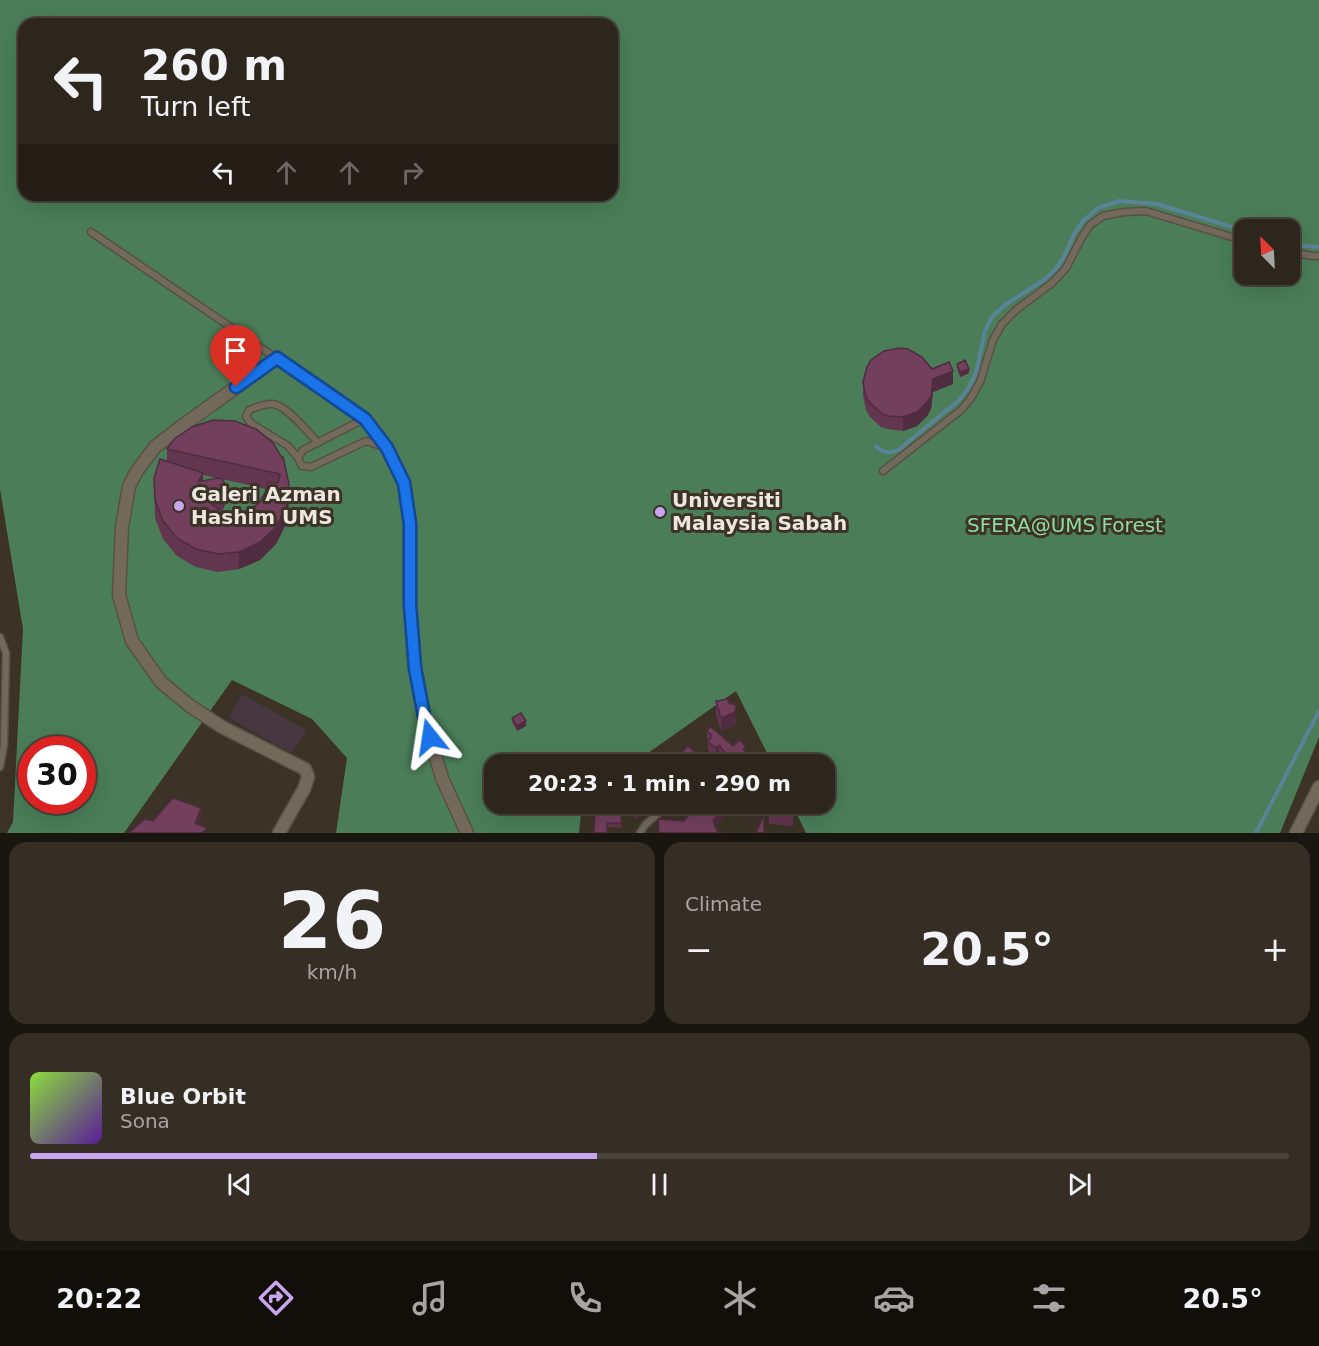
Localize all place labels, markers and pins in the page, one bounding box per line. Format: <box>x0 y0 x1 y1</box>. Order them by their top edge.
pin <box>210 325 261 387</box>
place label: Galeri Azman Hashim UMS <box>191 482 341 529</box>
place label: Universiti Malaysia Sabah <box>672 488 847 535</box>
marker: Galeri Azman Hashim UMS <box>172 499 186 513</box>
marker: Universiti Malaysia Sabah <box>653 505 667 519</box>

